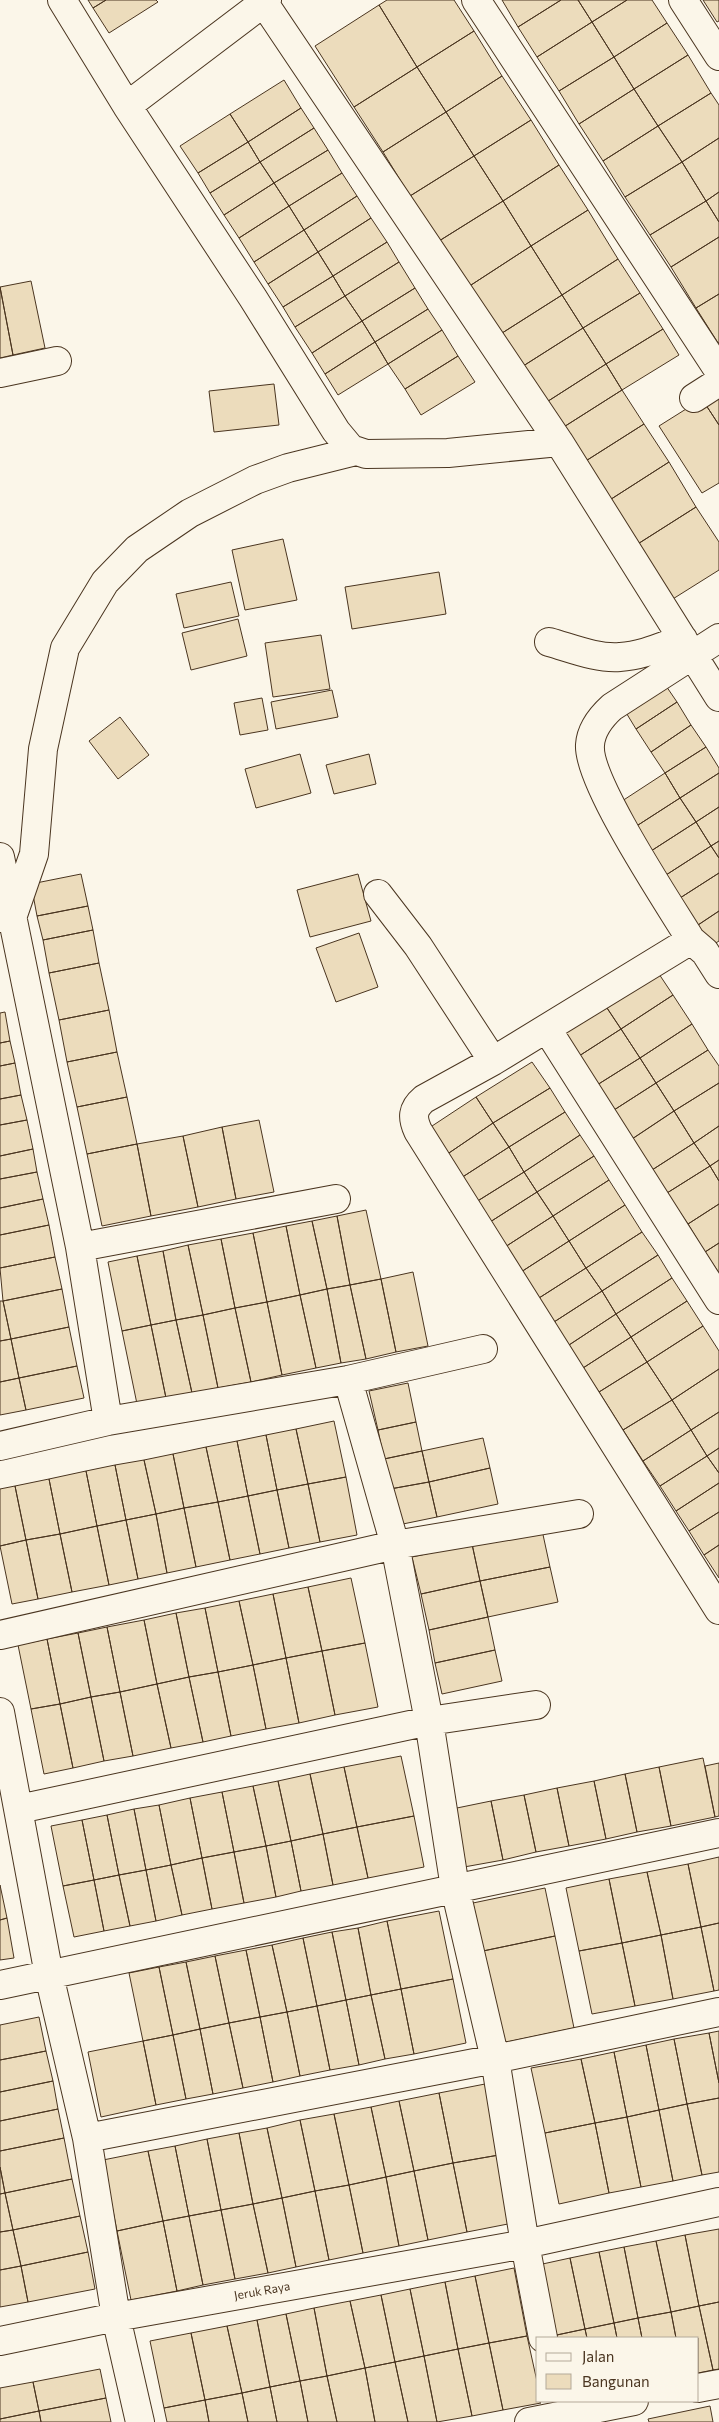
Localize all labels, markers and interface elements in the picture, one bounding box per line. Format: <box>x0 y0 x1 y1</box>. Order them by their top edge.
street label: Jeruk Raya <box>233 2278 291 2303</box>
legend <box>536 2337 699 2402</box>
text: Jalan <box>582 2347 614 2365</box>
text: Bangunan <box>582 2372 650 2390</box>

